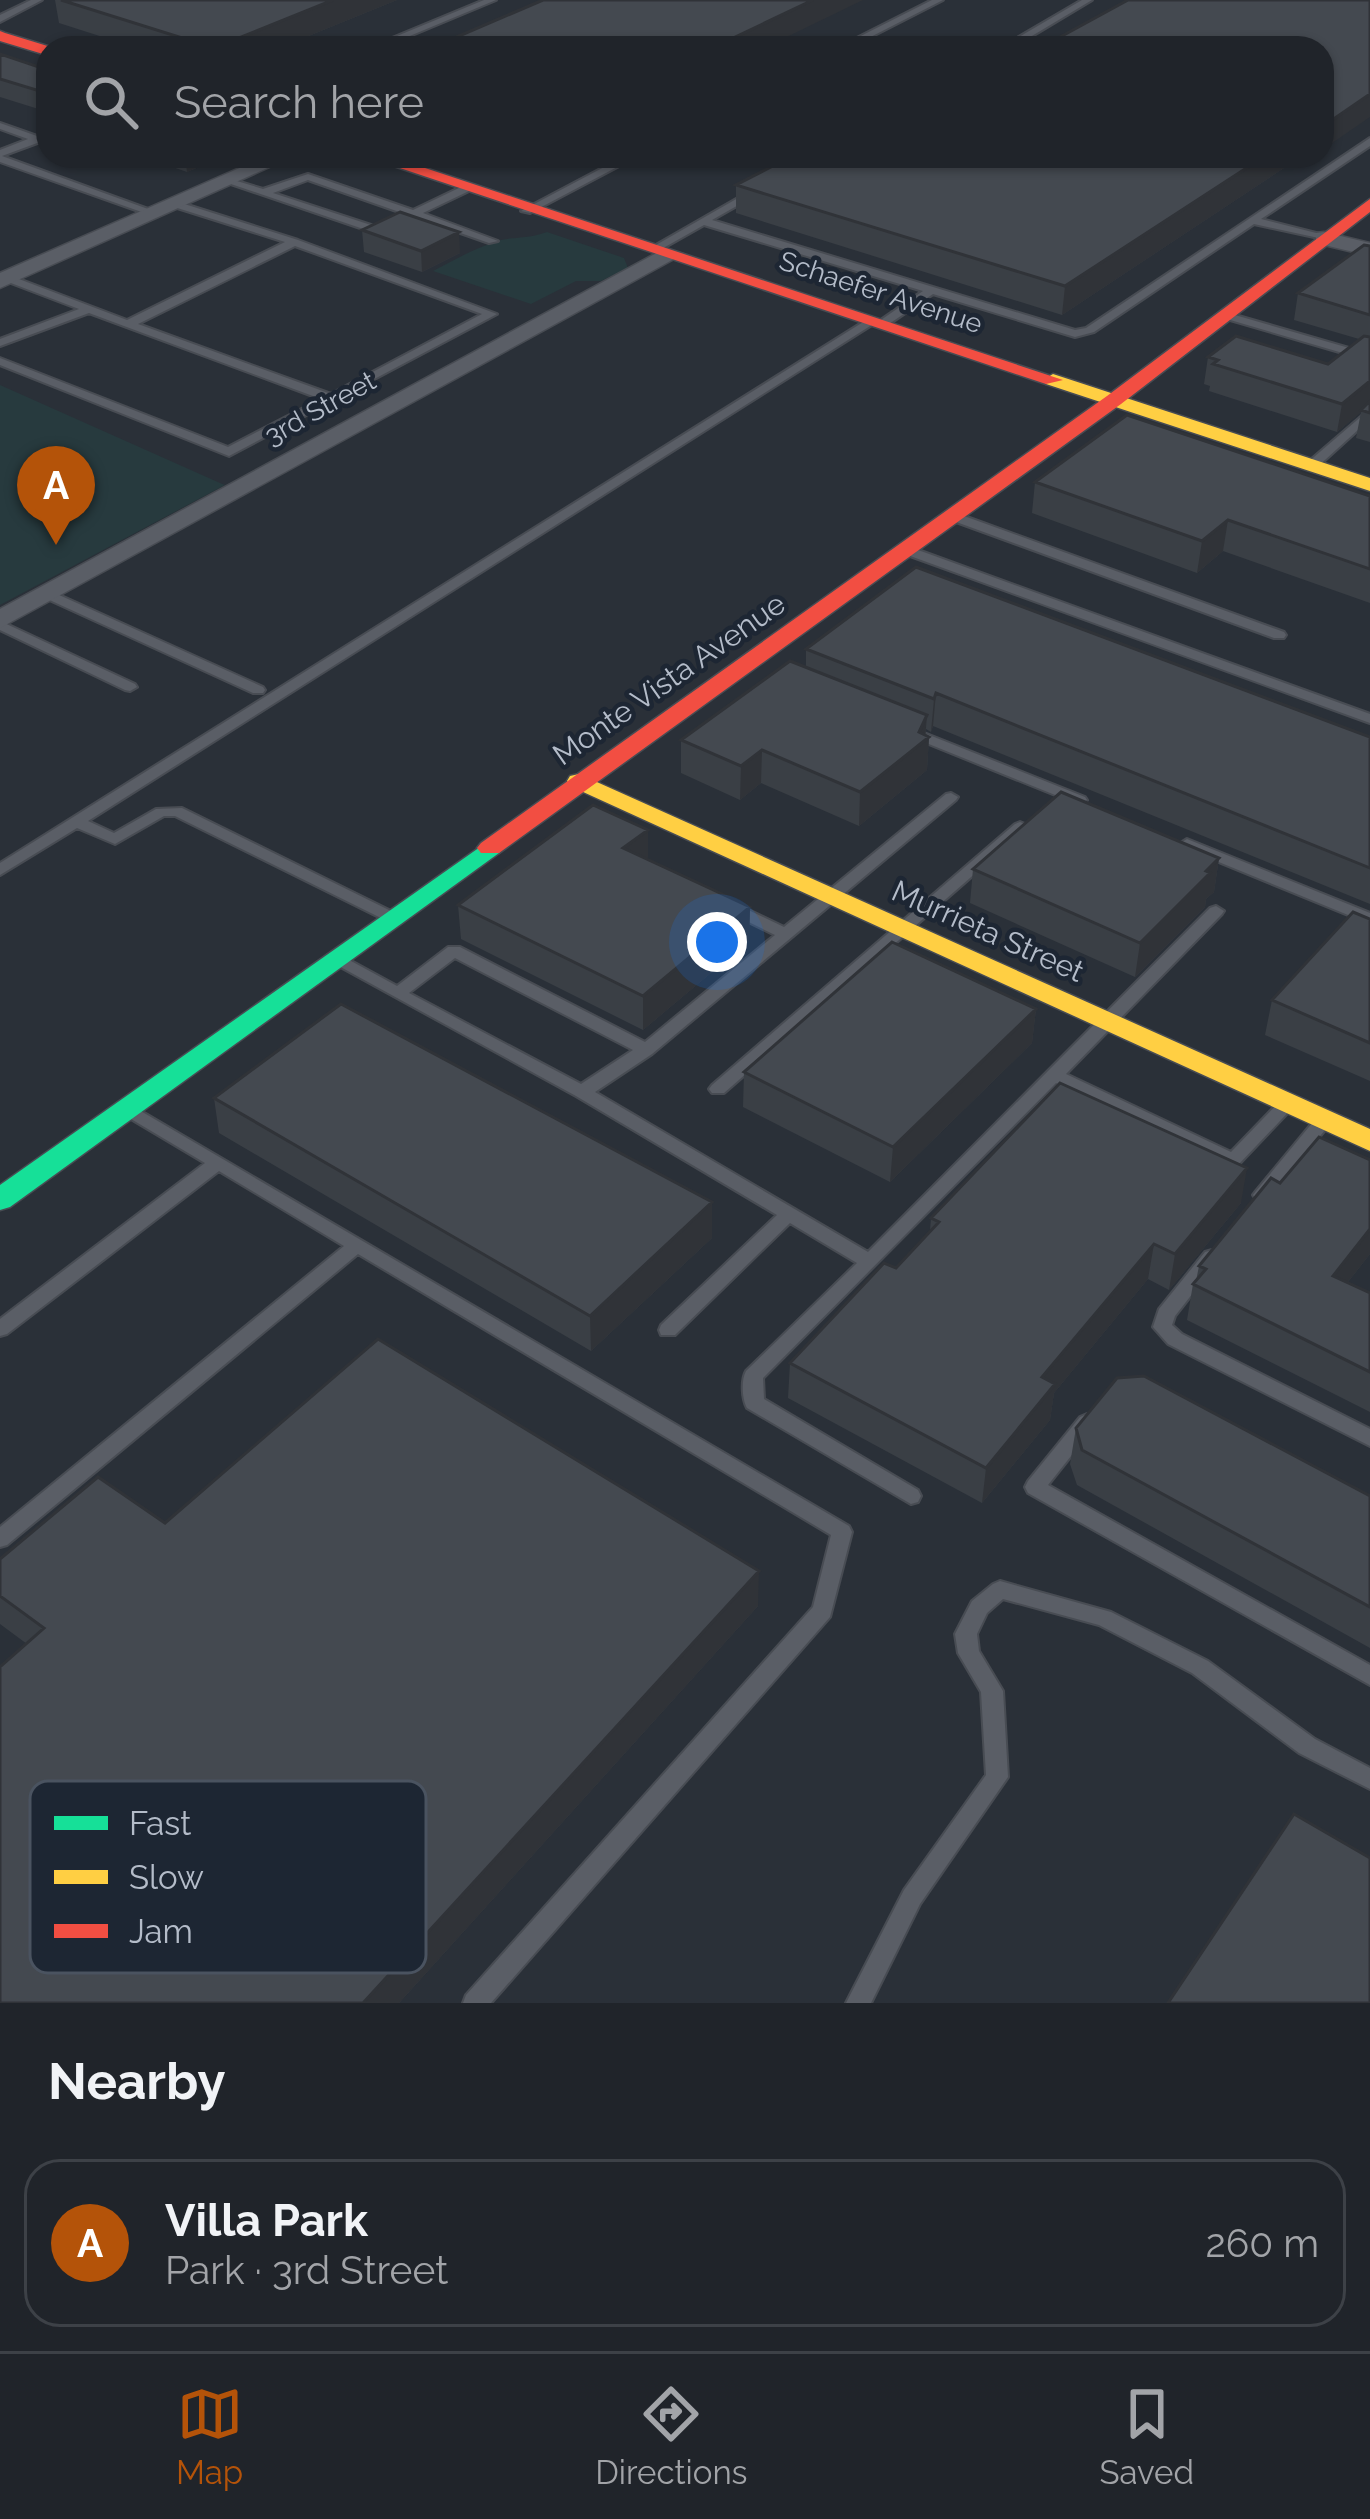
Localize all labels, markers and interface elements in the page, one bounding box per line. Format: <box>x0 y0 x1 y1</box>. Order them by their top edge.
search box <box>36 36 1334 168</box>
icon: search <box>78 69 144 135</box>
text: Search here <box>174 76 424 129</box>
street label: Schaefer Avenue <box>776 245 986 339</box>
street label: 3rd Street <box>259 365 381 451</box>
pin: A <box>17 446 95 545</box>
street label: Monte Vista Avenue <box>546 586 792 772</box>
street label: Murrieta Street <box>887 873 1089 989</box>
your location <box>687 912 747 972</box>
legend <box>30 1781 426 1973</box>
text: Fast <box>129 1804 191 1843</box>
text: Slow <box>129 1858 204 1897</box>
text: Jam <box>129 1912 193 1951</box>
text: Nearby <box>48 2051 225 2111</box>
text: Villa Park <box>165 2194 368 2247</box>
text: A <box>77 2220 103 2266</box>
text: 260 m <box>1206 2220 1319 2266</box>
text: Park · 3rd Street <box>165 2247 448 2293</box>
tab: Map <box>176 2381 243 2492</box>
tab: Directions <box>595 2381 748 2492</box>
tab: Saved <box>1100 2381 1194 2492</box>

